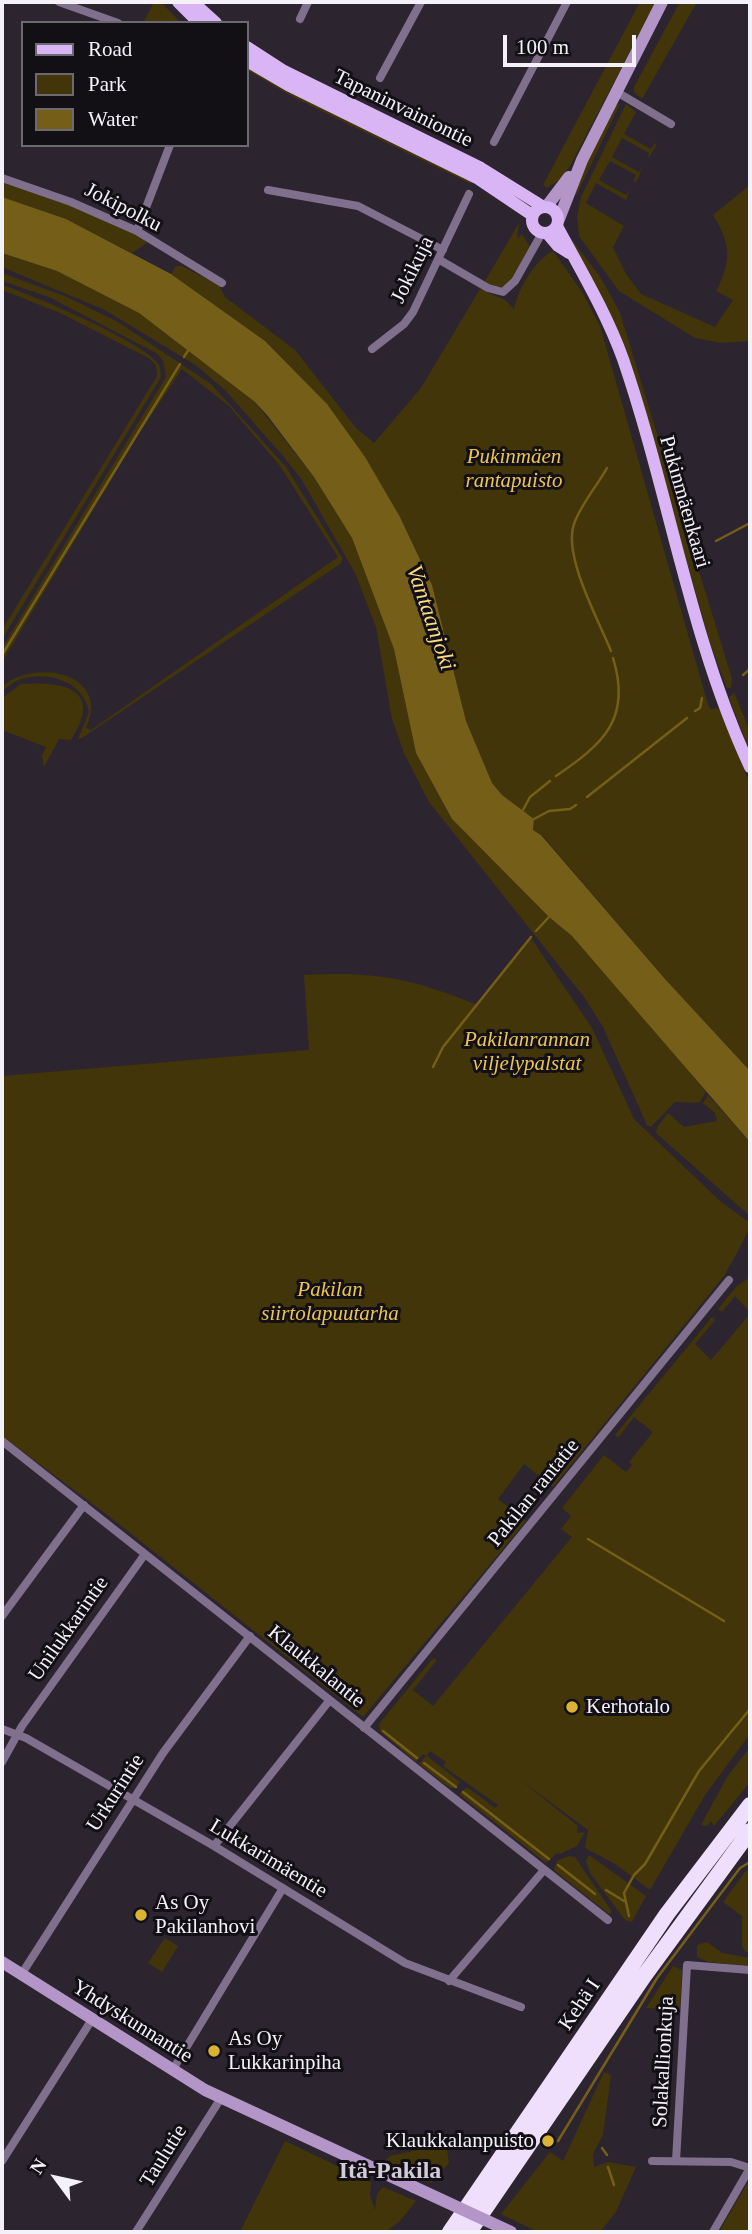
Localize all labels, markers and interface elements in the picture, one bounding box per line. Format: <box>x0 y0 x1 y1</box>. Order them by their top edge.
legend <box>21 21 248 147</box>
scale bar <box>507 21 640 65</box>
text: 100 m <box>516 35 569 59</box>
text: Road <box>88 37 132 61</box>
street label: Tapaninvainiontie <box>329 65 477 153</box>
text: Park <box>88 72 127 96</box>
text: Water <box>88 107 138 131</box>
street label: Jokipolku <box>80 178 166 238</box>
street label: Jokikuja <box>386 232 440 308</box>
street label: Pukinmäenkaari <box>653 433 715 571</box>
park label: Pukinmäen rantapuisto <box>466 444 562 494</box>
water label: Vantaanjoki <box>399 562 461 674</box>
park label: Pakilanrannan viljelypalstat <box>464 1027 590 1077</box>
park label: Pakilan siirtolapuutarha <box>261 1277 399 1327</box>
street label: Pakilan rantatie <box>483 1434 585 1552</box>
street label: Unilukkarintie <box>24 1572 114 1686</box>
street label: Klaukkalantie <box>262 1620 370 1714</box>
place label: Kerhotalo <box>586 1694 670 1720</box>
marker: Kerhotalo <box>564 1699 580 1715</box>
street label: Urkurintie <box>82 1749 150 1837</box>
street label: Lukkarimäentie <box>205 1814 331 1904</box>
place label: As Oy Pakilanhovi <box>155 1890 255 1940</box>
marker: As Oy Pakilanhovi <box>133 1907 149 1923</box>
street label: Yhdyskunnantie <box>67 1975 197 2069</box>
street label: Kehä I <box>554 1975 606 2035</box>
street label: Solakallionkuja <box>648 1996 680 2128</box>
place label: As Oy Lukkarinpiha <box>228 2026 341 2076</box>
marker: As Oy Lukkarinpiha <box>206 2043 222 2059</box>
street label: Taulutie <box>135 2120 193 2192</box>
place label: Klaukkalanpuisto <box>386 2128 534 2154</box>
marker: Klaukkalanpuisto <box>540 2133 556 2149</box>
north arrow <box>21 2143 91 2213</box>
text: N <box>25 2155 51 2178</box>
district label: Itä-Pakila <box>339 2158 441 2186</box>

